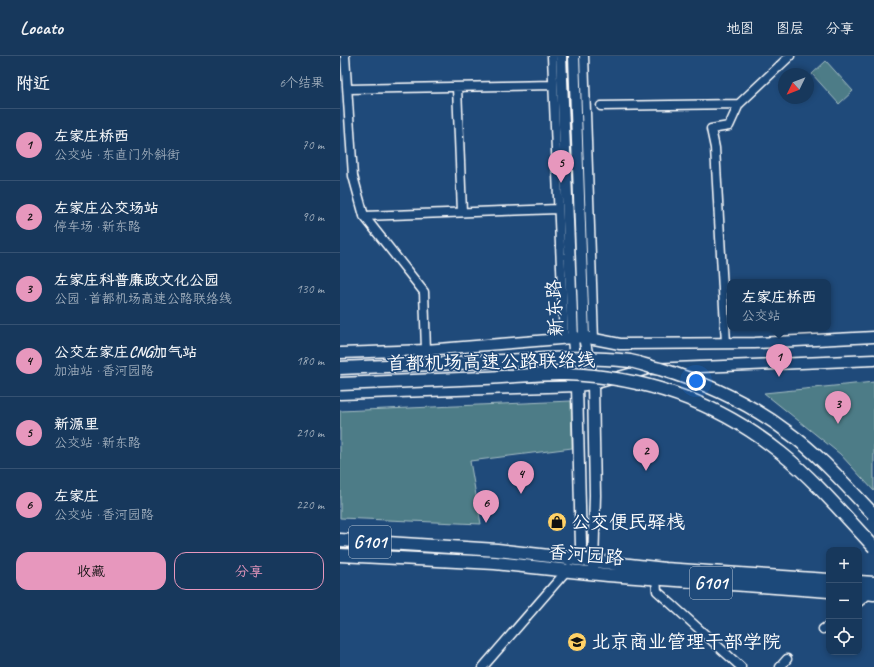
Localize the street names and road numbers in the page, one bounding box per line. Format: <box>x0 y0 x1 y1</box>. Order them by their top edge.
street label: 新东路 <box>542 279 568 337</box>
street label: 首都机场高速公路联络线 <box>386 348 596 376</box>
road number: G101 <box>349 526 391 558</box>
street label: 香河园路 <box>547 540 625 570</box>
road number: G101 <box>690 567 732 599</box>

